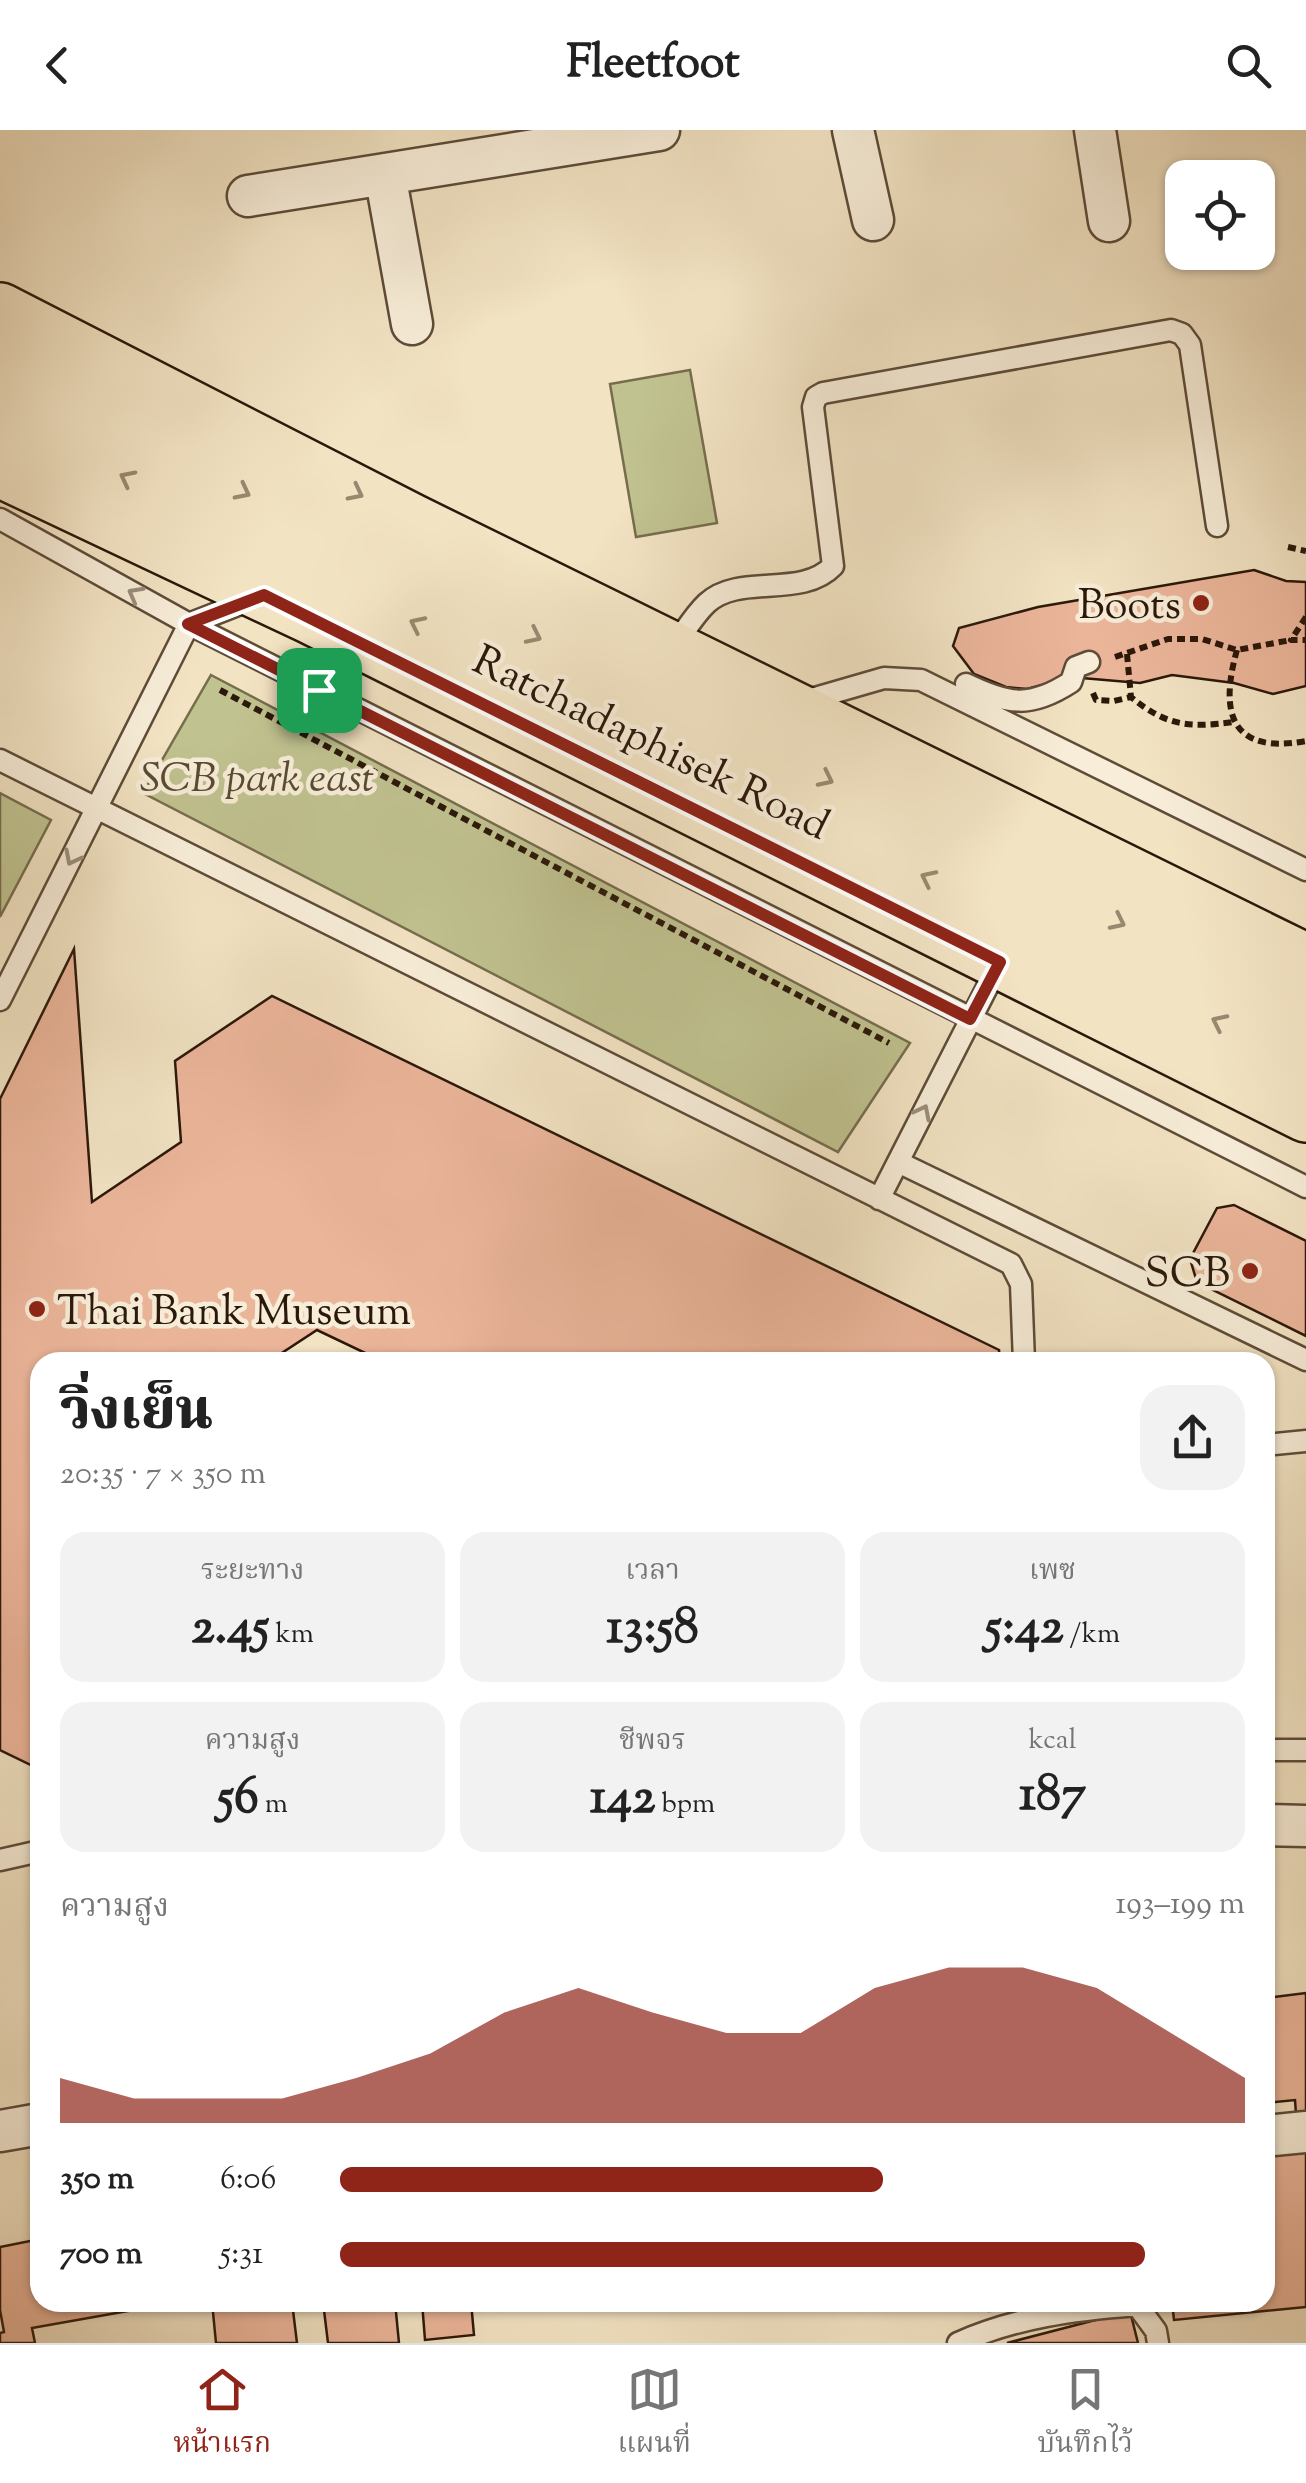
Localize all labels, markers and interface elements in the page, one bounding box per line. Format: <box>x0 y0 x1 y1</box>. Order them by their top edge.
text: Fleetfoot <box>566 33 740 98</box>
icon: back <box>30 38 85 93</box>
icon: search <box>1221 38 1276 93</box>
map controls <box>1165 160 1275 270</box>
button: locate <box>1165 160 1275 270</box>
one-way arrow <box>119 470 137 490</box>
one-way arrow <box>232 480 250 499</box>
one-way arrow <box>346 481 364 501</box>
place label: Boots <box>1078 578 1181 638</box>
one-way arrow <box>127 586 145 606</box>
marker: Boots <box>1190 592 1212 614</box>
one-way arrow <box>409 617 427 637</box>
one-way arrow <box>524 624 542 644</box>
street label: Ratchadaphisek Road <box>461 633 838 858</box>
pin <box>277 648 362 733</box>
icon: arrive <box>292 663 347 718</box>
park label: SCB park east <box>140 751 374 811</box>
one-way arrow <box>815 767 833 787</box>
one-way arrow <box>64 848 84 866</box>
one-way arrow <box>920 871 938 890</box>
one-way arrow <box>1107 910 1125 930</box>
one-way arrow <box>1211 1015 1229 1034</box>
one-way arrow <box>911 1104 930 1122</box>
place label: SCB <box>1145 1246 1230 1306</box>
marker: SCB <box>1239 1260 1261 1282</box>
place label: Thai Bank Museum <box>57 1284 411 1344</box>
marker: Thai Bank Museum <box>26 1298 48 1320</box>
text: วิ่งเย็น <box>60 1375 213 1454</box>
button: share <box>1140 1385 1245 1490</box>
text: 20:35 · 7 × 350 m <box>60 1452 266 1498</box>
text: ระยะทาง <box>201 1552 304 1592</box>
text: เวลา <box>625 1552 680 1592</box>
text: เพซ <box>1029 1552 1076 1592</box>
text: 2.45 <box>191 1594 269 1666</box>
text: 13:58 <box>606 1594 699 1666</box>
text: 5:42 <box>985 1594 1064 1666</box>
text: km <box>269 1615 314 1655</box>
text: /km <box>1064 1615 1120 1655</box>
text: kcal <box>1028 1721 1077 1761</box>
text: ความสูง <box>205 1722 300 1762</box>
text: ชีพจร <box>619 1722 686 1762</box>
text: 187 <box>1019 1761 1086 1833</box>
text: 56 <box>217 1764 259 1836</box>
text: 142 <box>590 1764 655 1836</box>
text: m <box>259 1785 288 1825</box>
text: bpm <box>655 1785 715 1825</box>
text: 193–199 m <box>1116 1882 1245 1928</box>
text: ความสูง <box>60 1885 169 1931</box>
text: 350 m <box>60 2157 134 2203</box>
text: 6:06 <box>220 2157 276 2203</box>
text: 700 m <box>60 2232 143 2278</box>
text: 5:31 <box>220 2232 263 2278</box>
tab: หน้าแรก <box>173 2362 271 2467</box>
tab: แผนที่ <box>618 2362 691 2467</box>
tab: บันทึกไว้ <box>1037 2362 1133 2467</box>

